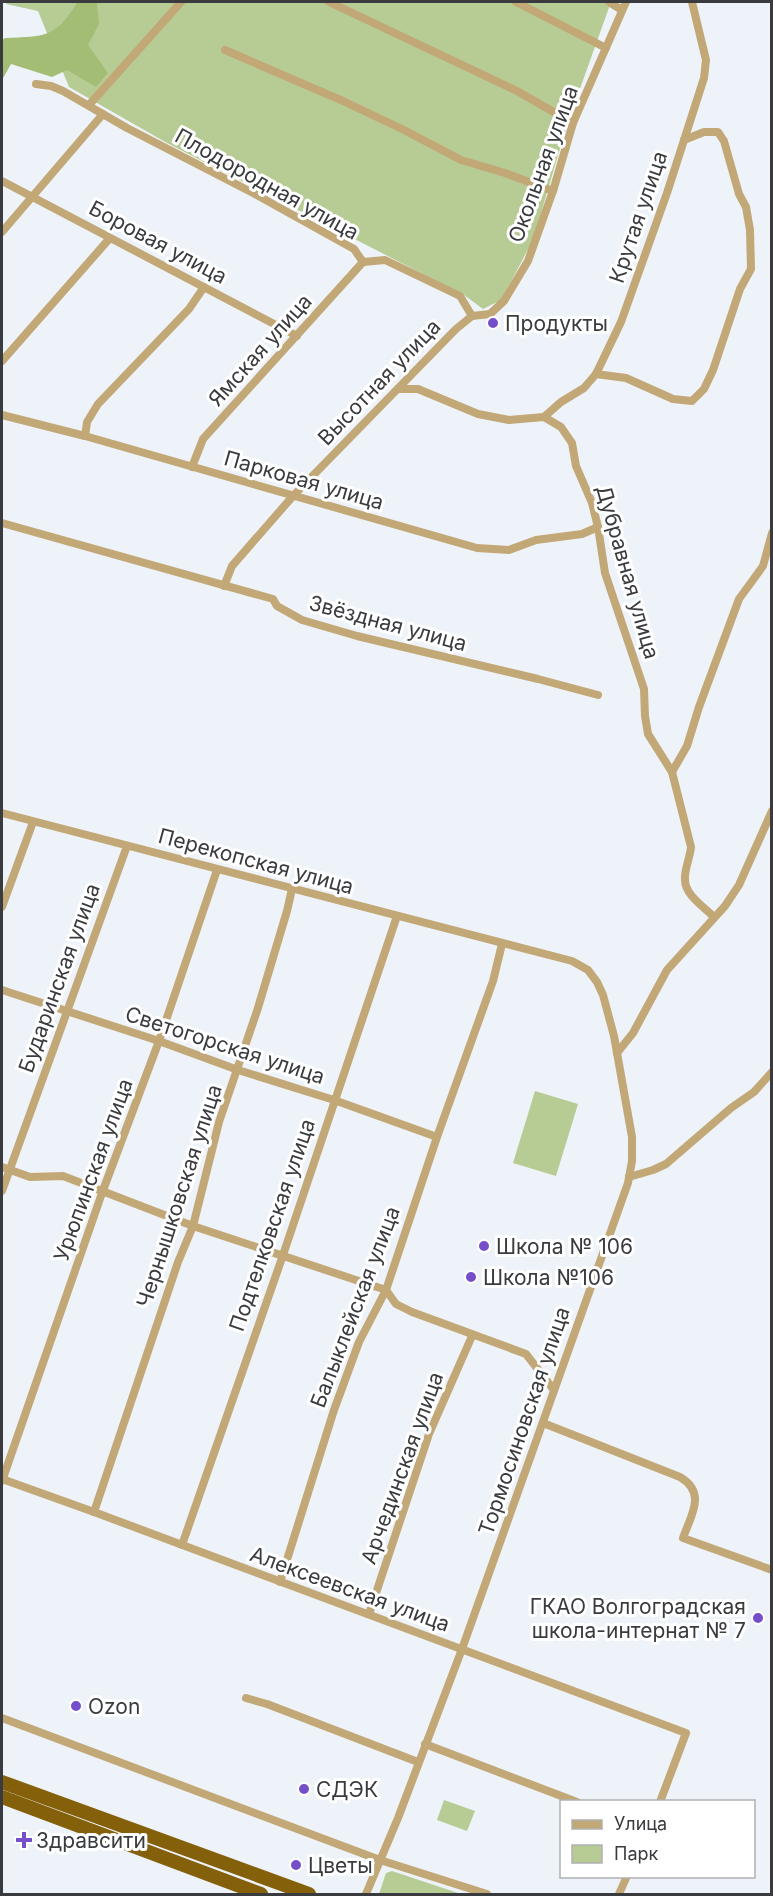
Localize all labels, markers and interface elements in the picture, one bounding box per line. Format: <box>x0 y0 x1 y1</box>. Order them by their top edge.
street label: Окольная улица <box>503 82 583 246</box>
street label: Плодородная улица <box>171 123 363 245</box>
street label: Крутая улица <box>604 148 672 286</box>
street label: Боровая улица <box>85 195 231 289</box>
street label: Ямская улица <box>203 289 317 411</box>
place label: Продукты <box>505 311 608 336</box>
street label: Высотная улица <box>313 314 445 450</box>
marker: Продукты <box>486 316 500 330</box>
street label: Парковая улица <box>221 445 387 515</box>
street label: Дубравная улица <box>591 482 665 662</box>
street label: Звёздная улица <box>306 590 470 656</box>
street label: Перекопская улица <box>156 823 356 899</box>
street label: Бударинская улица <box>13 880 105 1076</box>
street label: Светогорская улица <box>122 1001 328 1089</box>
street label: Урюпинская улица <box>48 1075 138 1265</box>
street label: Чернышковская улица <box>131 1081 227 1311</box>
street label: Подтелковская улица <box>224 1116 320 1334</box>
street label: Балыклейская улица <box>305 1203 405 1411</box>
place label: Школа № 106 <box>496 1234 633 1259</box>
marker: Школа № 106 <box>477 1239 491 1253</box>
place label: Школа №106 <box>483 1265 614 1290</box>
marker: Школа №106 <box>464 1270 478 1284</box>
street label: Тормосиновская улица <box>473 1304 575 1538</box>
street label: Арчединская улица <box>356 1369 448 1567</box>
street label: Алексеевская улица <box>247 1541 453 1637</box>
place label: ГКАО Волгоградская школа-интернат № 7 <box>530 1594 746 1643</box>
marker: ГКАО Волгоградская школа-интернат № 7 <box>751 1611 765 1625</box>
place label: Ozon <box>88 1694 140 1719</box>
marker: Ozon <box>69 1699 83 1713</box>
place label: СДЭК <box>316 1777 378 1802</box>
marker: СДЭК <box>297 1782 311 1796</box>
legend <box>560 1800 755 1878</box>
text: Улица <box>614 1813 667 1834</box>
place label: Здравсити <box>36 1828 146 1853</box>
marker: Здравсити <box>17 1833 31 1847</box>
text: Парк <box>614 1843 659 1864</box>
place label: Цветы <box>308 1853 373 1878</box>
marker: Цветы <box>289 1858 303 1872</box>

